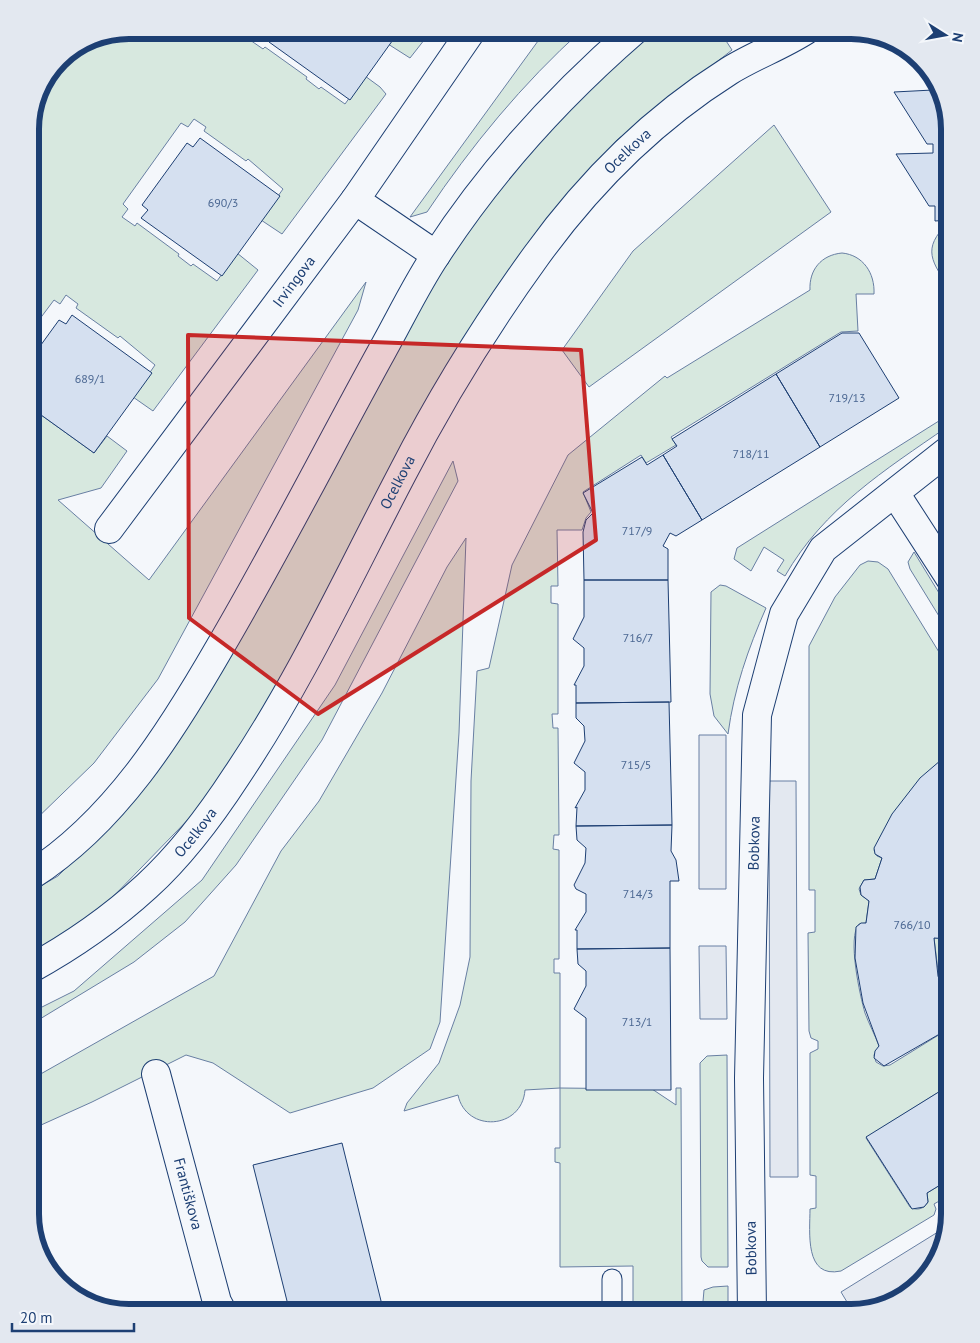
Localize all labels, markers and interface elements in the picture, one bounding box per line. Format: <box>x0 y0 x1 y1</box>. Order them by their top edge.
north arrow <box>920 10 970 60</box>
text: N <box>948 31 967 44</box>
street label: Ocelkova <box>599 124 655 178</box>
house number: 690/3 <box>208 195 238 210</box>
street label: Irvingova <box>268 252 319 311</box>
house number: 689/1 <box>75 371 105 386</box>
house number: 719/13 <box>829 390 865 405</box>
house number: 718/11 <box>733 446 769 461</box>
street label: Ocelkova <box>375 452 419 512</box>
house number: 717/9 <box>622 523 652 538</box>
house number: 716/7 <box>623 630 653 645</box>
house number: 715/5 <box>621 757 651 772</box>
street label: Ocelkova <box>170 804 221 861</box>
street label: Bobkova <box>744 816 764 871</box>
house number: 714/3 <box>623 886 653 901</box>
house number: 766/10 <box>894 917 931 932</box>
house number: 713/1 <box>622 1014 652 1029</box>
street label: Františkova <box>170 1156 207 1232</box>
street label: Bobkova <box>741 1221 760 1275</box>
scale bar <box>12 1300 135 1332</box>
text: 20 m <box>20 1308 53 1327</box>

